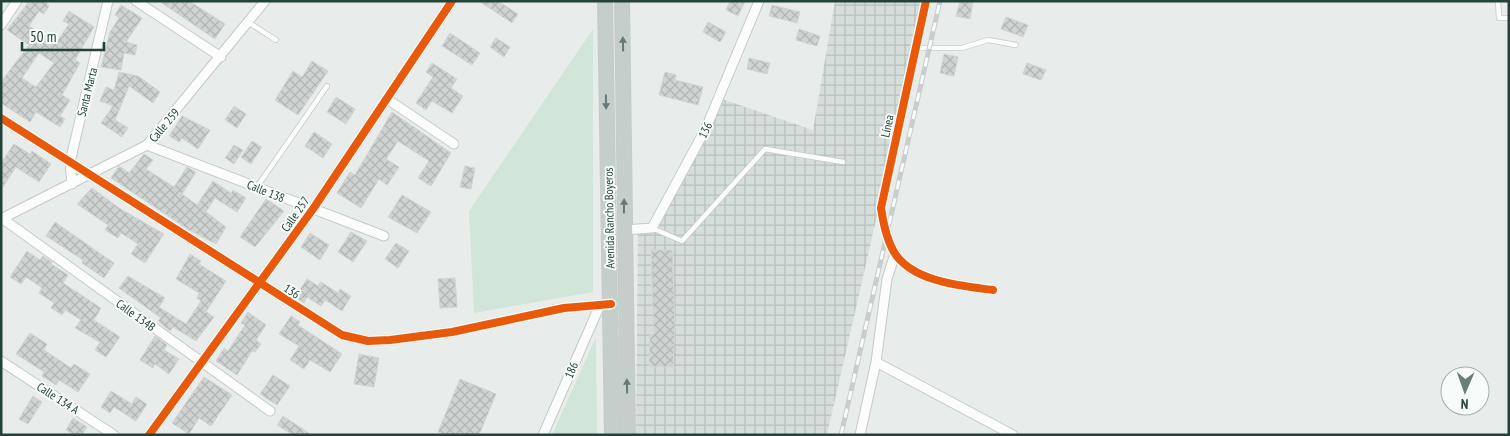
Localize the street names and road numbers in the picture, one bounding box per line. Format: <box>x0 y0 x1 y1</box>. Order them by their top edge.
street label: Santa Marta <box>74 66 100 118</box>
street label: Calle 259 <box>146 105 182 145</box>
street label: Línea <box>877 113 897 139</box>
street label: 136 <box>695 119 715 141</box>
street label: Avenida Rancho Boyeros <box>601 167 617 269</box>
street label: Calle 138 <box>245 177 287 205</box>
street label: Calle 257 <box>278 194 312 234</box>
street label: 136 <box>281 280 303 302</box>
street label: Calle 134B <box>113 296 159 335</box>
street label: 186 <box>561 360 581 380</box>
street label: Calle 134 A <box>34 379 82 417</box>

